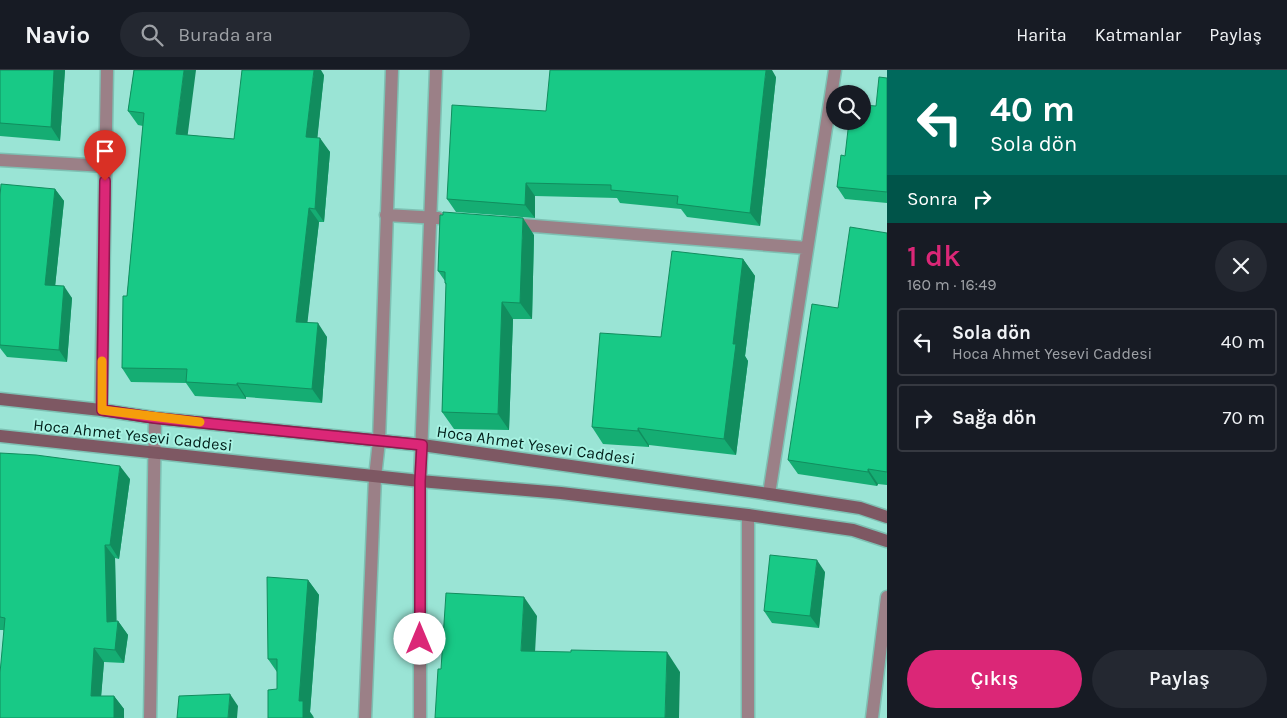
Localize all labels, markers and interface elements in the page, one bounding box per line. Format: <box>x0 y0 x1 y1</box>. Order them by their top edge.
search box <box>120 12 470 57</box>
text: Navio <box>25 21 90 49</box>
icon: search <box>138 21 166 49</box>
text: Burada ara <box>178 24 273 46</box>
text: Harita <box>1016 24 1067 46</box>
text: Katmanlar <box>1095 24 1181 46</box>
text: Paylaş <box>1209 24 1262 46</box>
map controls <box>826 85 871 130</box>
button: search <box>826 85 871 130</box>
text: 40 m <box>990 89 1075 130</box>
icon: left <box>907 90 972 155</box>
pin <box>84 130 126 181</box>
text: Sola dön <box>990 131 1077 157</box>
icon: arrive <box>91 137 119 165</box>
icon: right <box>968 185 996 213</box>
text: Sonra <box>907 188 958 210</box>
text: 1 dk <box>907 238 961 274</box>
button: close <box>1215 240 1267 292</box>
text: 160 m · 16:49 <box>907 275 997 294</box>
text: Sola dön <box>952 322 1031 344</box>
icon: left <box>909 328 937 356</box>
text: 40 m <box>1221 331 1265 353</box>
text: Hoca Ahmet Yesevi Caddesi <box>952 344 1152 363</box>
icon: right <box>909 404 937 432</box>
text: Sağa dön <box>952 407 1036 429</box>
text: 70 m <box>1223 407 1265 429</box>
street label: Hoca Ahmet Yesevi Caddesi <box>32 415 234 455</box>
street label: Hoca Ahmet Yesevi Caddesi <box>435 422 637 468</box>
position arrow <box>393 612 445 664</box>
button: Çıkış <box>907 650 1082 708</box>
button: Paylaş <box>1092 650 1267 708</box>

